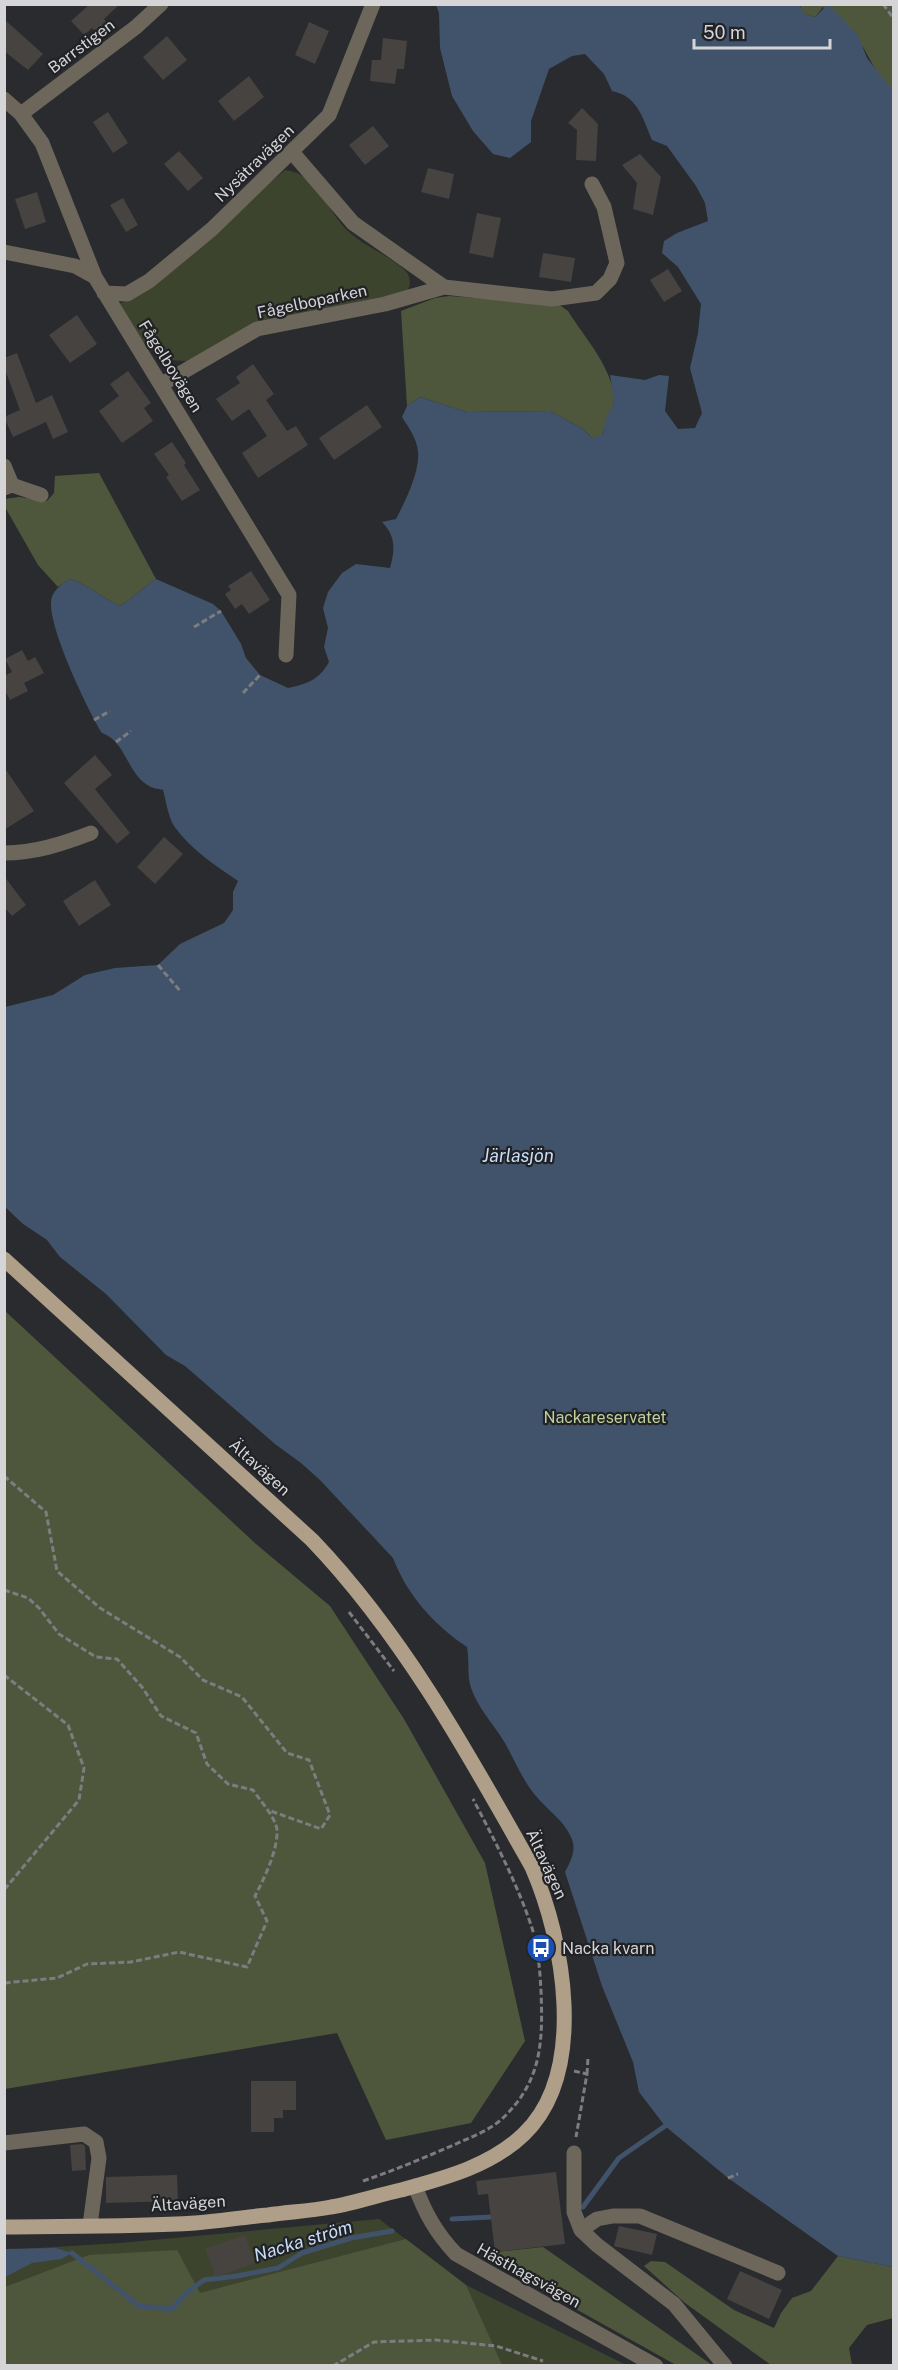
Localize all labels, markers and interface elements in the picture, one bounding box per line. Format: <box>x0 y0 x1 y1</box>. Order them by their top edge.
scale bar <box>694 12 830 50</box>
street label: Barrstigen <box>44 15 118 77</box>
text: 50 m <box>703 22 746 43</box>
street label: Nysätravägen <box>211 121 298 206</box>
street label: Fågelboparken <box>255 281 369 322</box>
street label: Fågelbovägen <box>135 317 206 416</box>
water label: Järlasjön <box>482 1145 554 1166</box>
park label: Nackareservatet <box>543 1408 667 1427</box>
street label: Ältavägen <box>225 1434 295 1500</box>
street label: Ältavägen <box>522 1826 572 1902</box>
bus stop icon: Nacka kvarn <box>525 1932 557 1964</box>
place label: Nacka kvarn <box>562 1939 654 1958</box>
street label: Ältavägen <box>150 2190 226 2216</box>
water label: Nacka ström <box>251 2216 355 2265</box>
street label: Hästhagsvägen <box>474 2239 584 2312</box>

